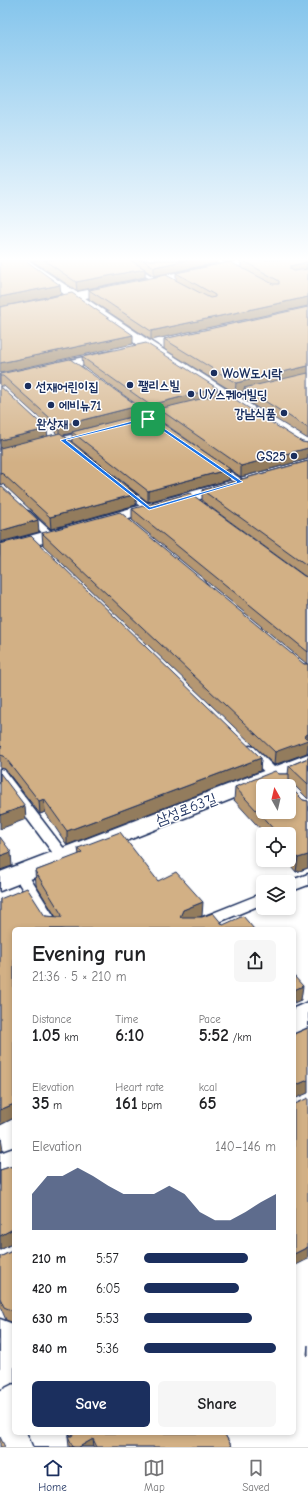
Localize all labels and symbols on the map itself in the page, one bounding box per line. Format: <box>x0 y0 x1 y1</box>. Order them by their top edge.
place label: WoW도시락 <box>222 366 283 381</box>
marker: WoW도시락 <box>209 368 219 378</box>
place label: 팰리스빌 <box>138 378 180 393</box>
place label: 선재어린이집 <box>35 379 99 394</box>
marker: 팰리스빌 <box>125 380 135 390</box>
marker: 선재어린이집 <box>23 381 33 391</box>
place label: UY스퀘어빌딩 <box>199 387 268 402</box>
marker: UY스퀘어빌딩 <box>186 389 196 399</box>
place label: 에비뉴71 <box>59 398 101 413</box>
marker: 에비뉴71 <box>46 400 56 410</box>
pin <box>131 402 165 436</box>
place label: 강남식품 <box>234 406 277 421</box>
marker: 강남식품 <box>279 408 289 418</box>
place label: 완상재 <box>37 416 69 431</box>
marker: 완상재 <box>71 418 81 428</box>
place label: GS25 <box>256 449 286 464</box>
marker: GS25 <box>289 451 299 461</box>
north arrow <box>256 779 296 819</box>
street label: 삼성로63길 <box>153 789 219 829</box>

